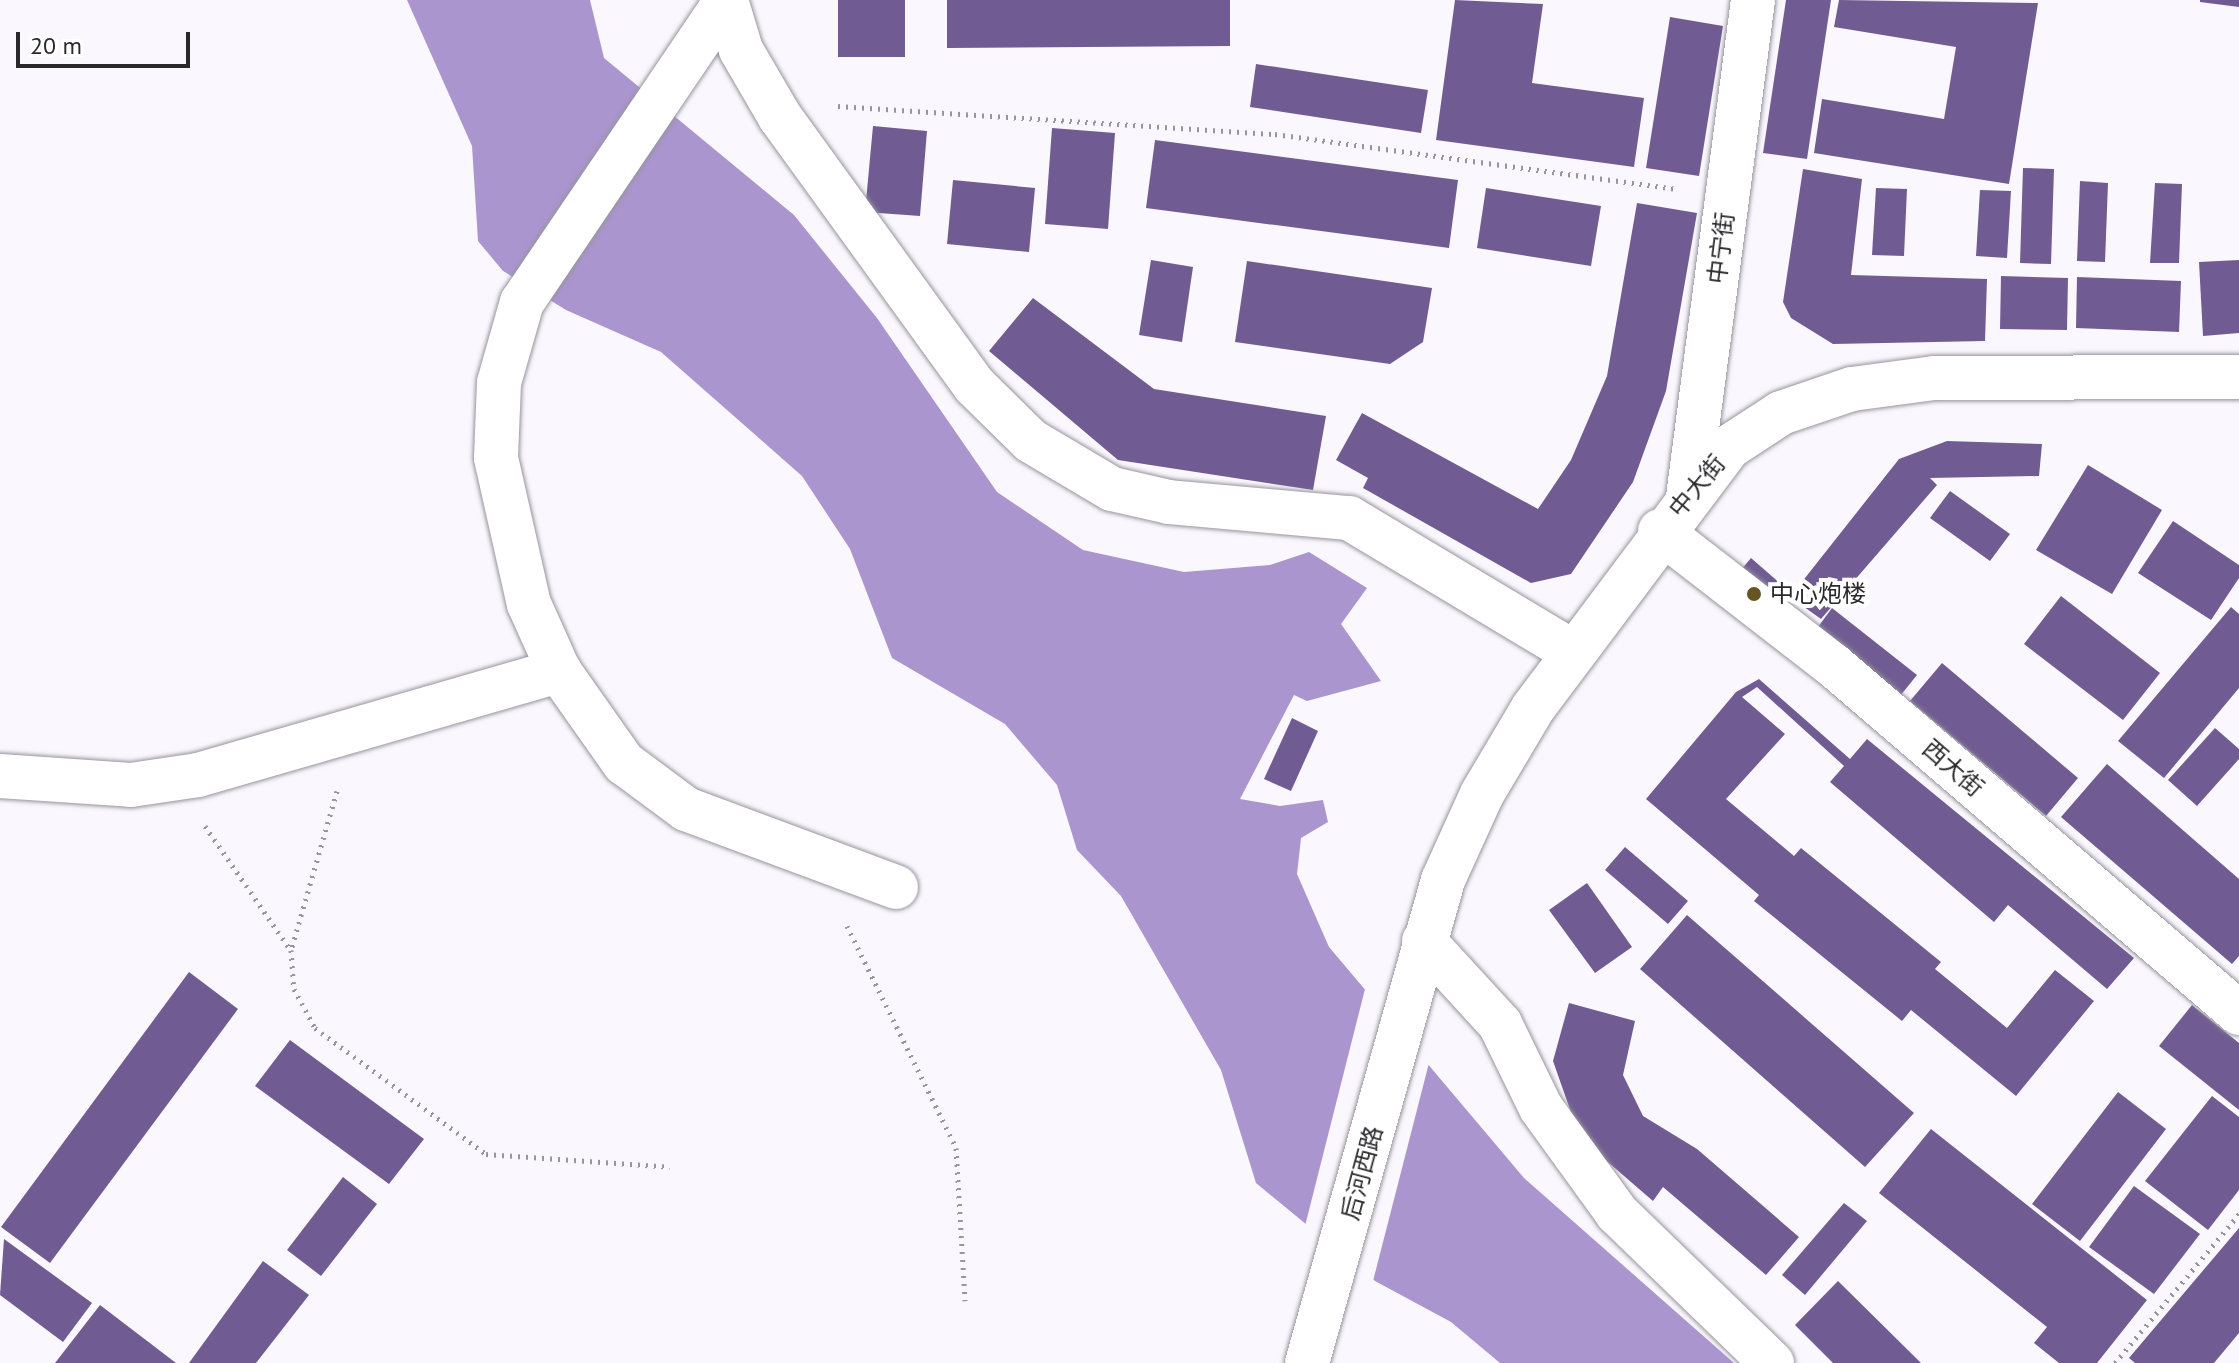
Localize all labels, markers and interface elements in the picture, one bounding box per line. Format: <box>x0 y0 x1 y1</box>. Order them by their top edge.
scale bar <box>20 16 194 66</box>
text: 20 m <box>30 30 82 61</box>
street label: 中宁街 <box>1702 211 1740 285</box>
street label: 中大街 <box>1663 449 1731 523</box>
place label: 中心炮楼 <box>1770 580 1866 608</box>
marker: 中心炮楼 <box>1745 585 1763 603</box>
street label: 西大街 <box>1916 734 1990 802</box>
street label: 后河西路 <box>1336 1123 1388 1223</box>

